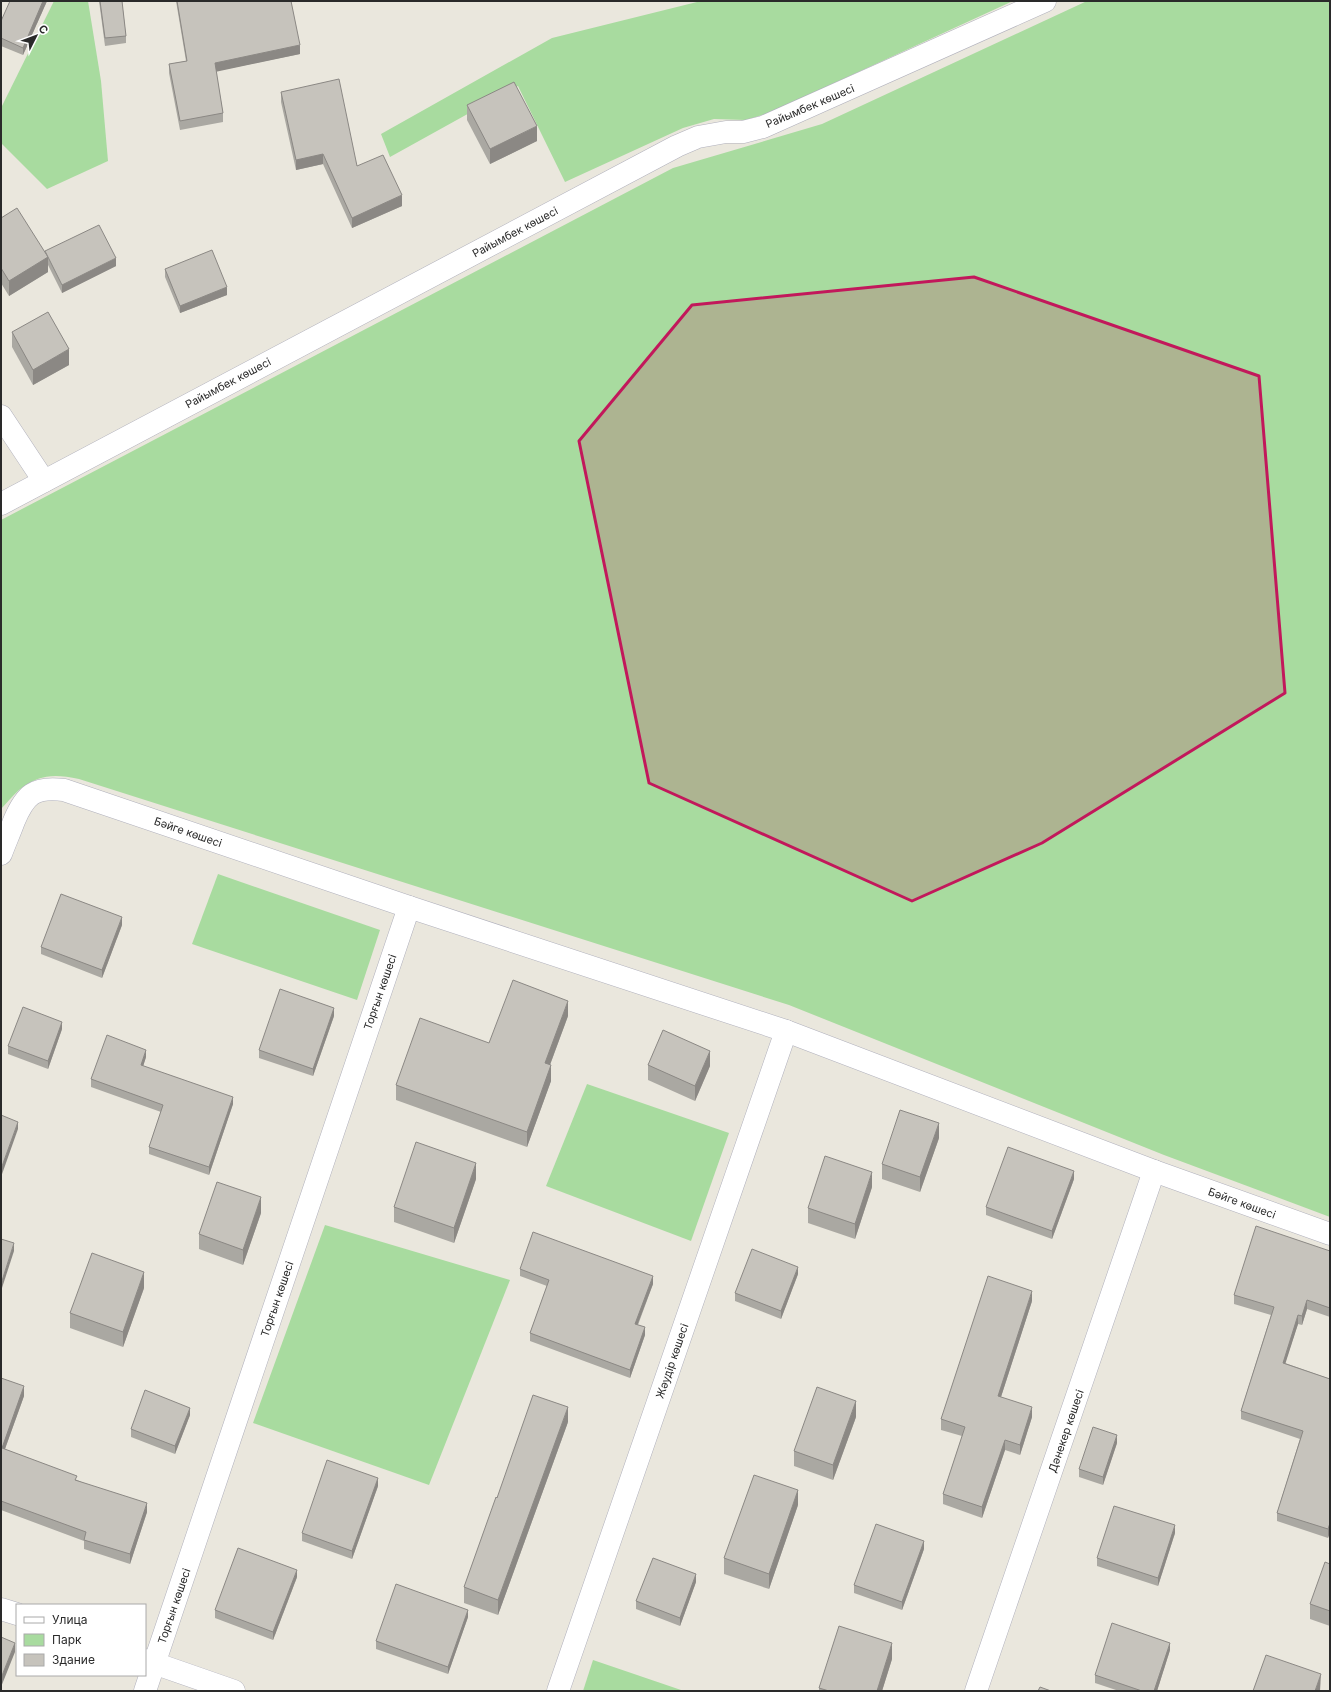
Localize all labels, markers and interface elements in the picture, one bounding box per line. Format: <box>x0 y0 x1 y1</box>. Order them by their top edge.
north arrow <box>16 16 56 56</box>
text: С <box>36 22 51 37</box>
street label: Райымбек көшесі <box>764 81 856 131</box>
street label: Райымбек көшесі <box>470 204 560 260</box>
street label: Райымбек көшесі <box>183 355 273 411</box>
street label: Бәйге көшесі <box>152 814 224 850</box>
street label: Торғын көшесі <box>361 952 399 1032</box>
street label: Бәйге көшесі <box>1206 1184 1278 1222</box>
street label: Торғын көшесі <box>258 1259 296 1339</box>
street label: Жәудір көшесі <box>653 1322 691 1400</box>
street label: Дәнекер көшесі <box>1045 1388 1087 1474</box>
street label: Торғын көшесі <box>155 1566 193 1646</box>
legend <box>16 1604 146 1676</box>
text: Улица <box>52 1612 87 1627</box>
text: Парк <box>52 1632 82 1647</box>
text: Здание <box>52 1652 95 1667</box>

